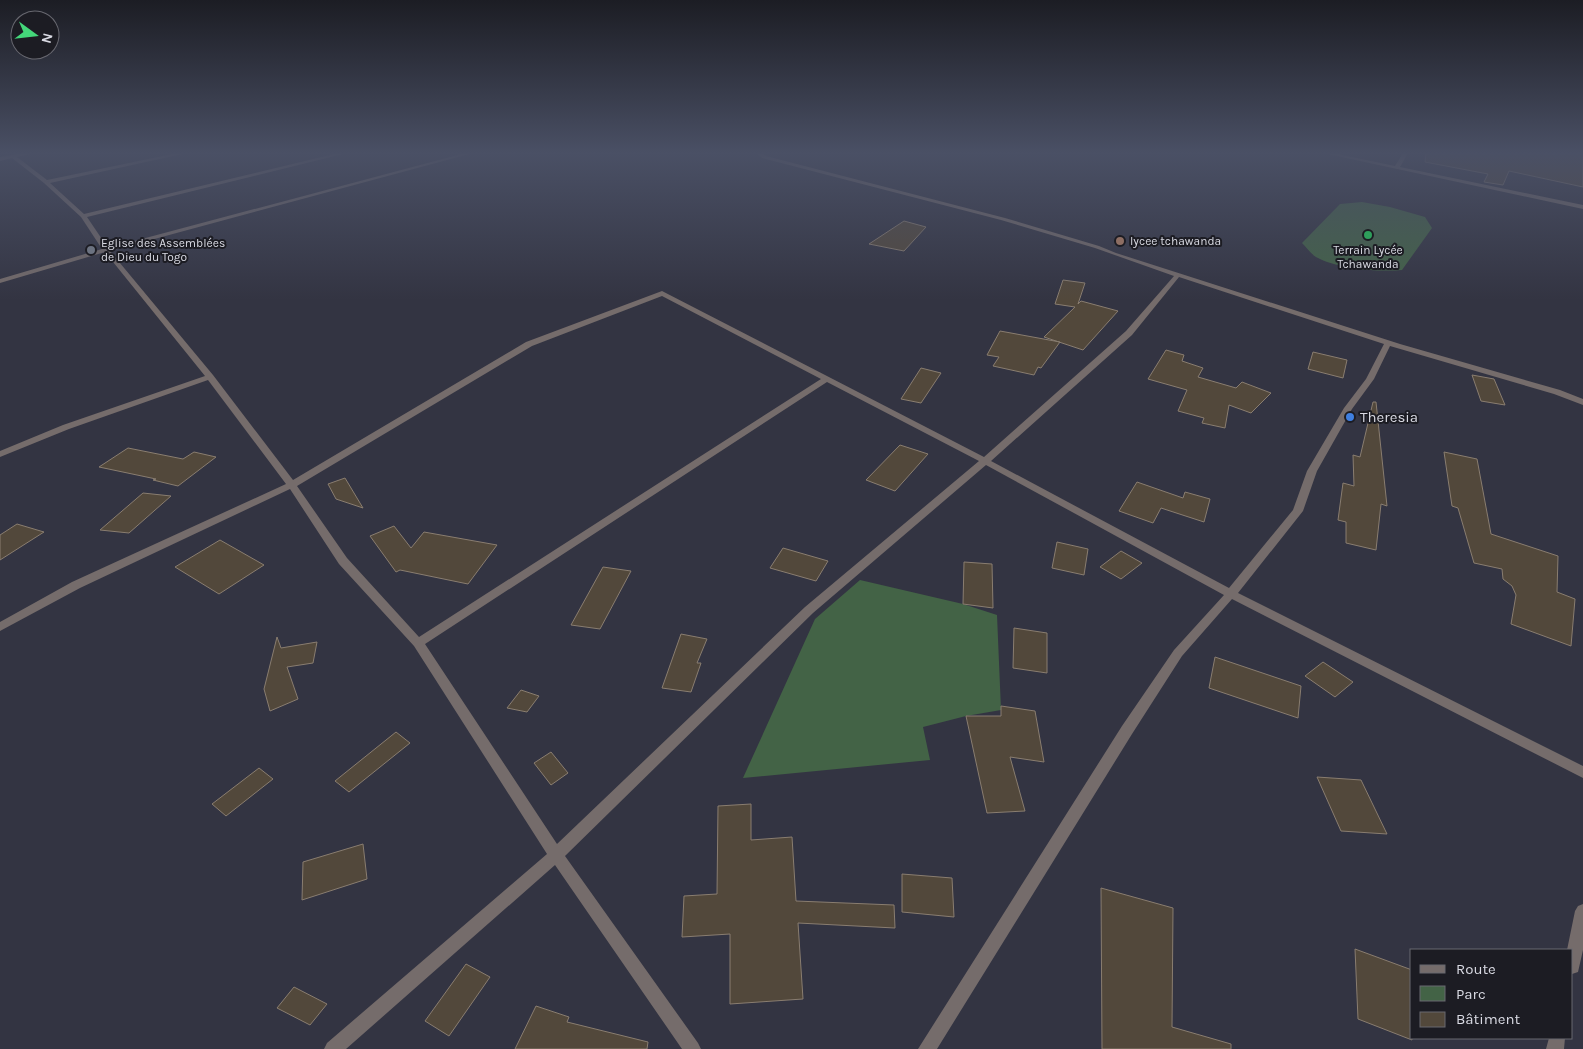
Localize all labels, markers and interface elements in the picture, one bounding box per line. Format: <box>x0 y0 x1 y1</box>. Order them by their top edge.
north arrow <box>10 10 60 60</box>
text: N <box>38 31 57 45</box>
marker: Terrain Lycée Tchawanda <box>1362 229 1374 241</box>
place label: lycee tchawanda <box>1130 234 1221 248</box>
marker: lycee tchawanda <box>1114 235 1126 247</box>
place label: Eglise des Assemblées de Dieu du Togo <box>101 236 225 264</box>
place label: Terrain Lycée Tchawanda <box>1333 243 1403 271</box>
marker: Eglise des Assemblées de Dieu du Togo <box>85 244 97 256</box>
place label: Theresia <box>1360 408 1418 426</box>
marker: Theresia <box>1344 411 1356 423</box>
legend <box>1410 949 1573 1039</box>
text: Route <box>1456 960 1496 978</box>
text: Parc <box>1456 985 1486 1003</box>
text: Bâtiment <box>1456 1010 1520 1028</box>

